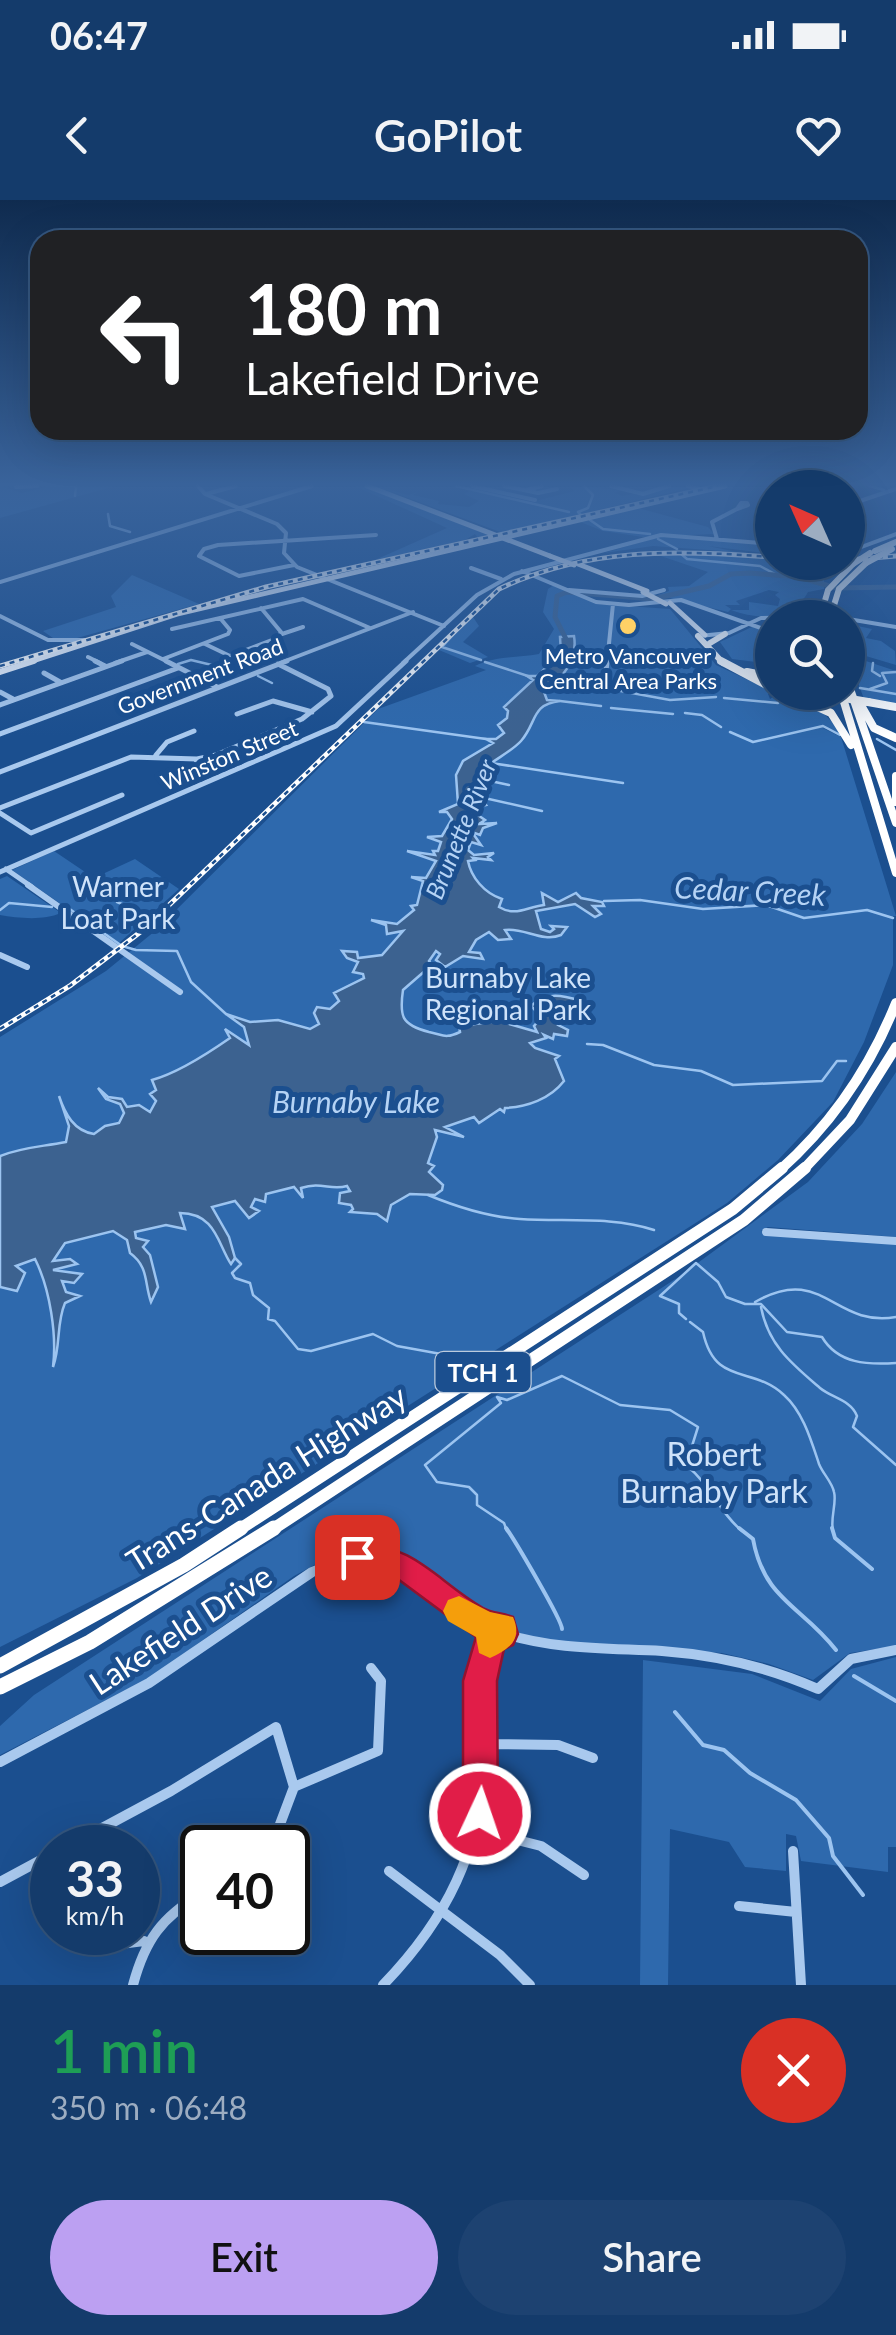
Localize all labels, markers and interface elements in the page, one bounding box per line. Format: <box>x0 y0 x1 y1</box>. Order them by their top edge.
text: 06:47 <box>50 12 148 58</box>
icon: back <box>50 108 105 163</box>
text: GoPilot <box>374 108 522 162</box>
icon: heart <box>791 108 846 163</box>
text: 180 m <box>245 266 442 350</box>
icon: left <box>80 270 210 400</box>
text: Lakefield Drive <box>245 351 540 405</box>
north arrow <box>755 470 865 580</box>
map controls <box>755 470 865 710</box>
button: search <box>755 600 865 710</box>
marker: Metro Vancouver Central Area Parks <box>617 615 639 637</box>
street label: Government Road <box>113 632 287 720</box>
place label: Metro Vancouver Central Area Parks <box>539 642 717 694</box>
street label: Winston Street <box>157 714 302 796</box>
water label: Brunette River <box>418 754 502 903</box>
water label: Cedar Creek <box>673 868 827 912</box>
park label: Warner Loat Park <box>61 869 176 935</box>
park label: Burnaby Lake Regional Park <box>425 960 592 1026</box>
water label: Burnaby Lake <box>272 1083 440 1119</box>
road number: TCH 1 <box>436 1352 530 1392</box>
street label: Trans-Canada Highway <box>119 1376 414 1580</box>
park label: Robert Burnaby Park <box>620 1434 808 1510</box>
pin <box>315 1515 400 1600</box>
icon: arrive <box>330 1530 385 1585</box>
street label: Lakefield Drive <box>81 1556 279 1702</box>
position arrow <box>428 1762 532 1866</box>
speed limit sign: 40 <box>180 1825 310 1955</box>
text: 33 <box>66 1848 124 1908</box>
text: km/h <box>66 1900 124 1930</box>
text: 1 min <box>50 2014 198 2086</box>
button: close <box>741 2018 846 2123</box>
text: 350 m · 06:48 <box>50 2088 247 2127</box>
button: Exit <box>50 2200 438 2315</box>
button: Share <box>458 2200 846 2315</box>

